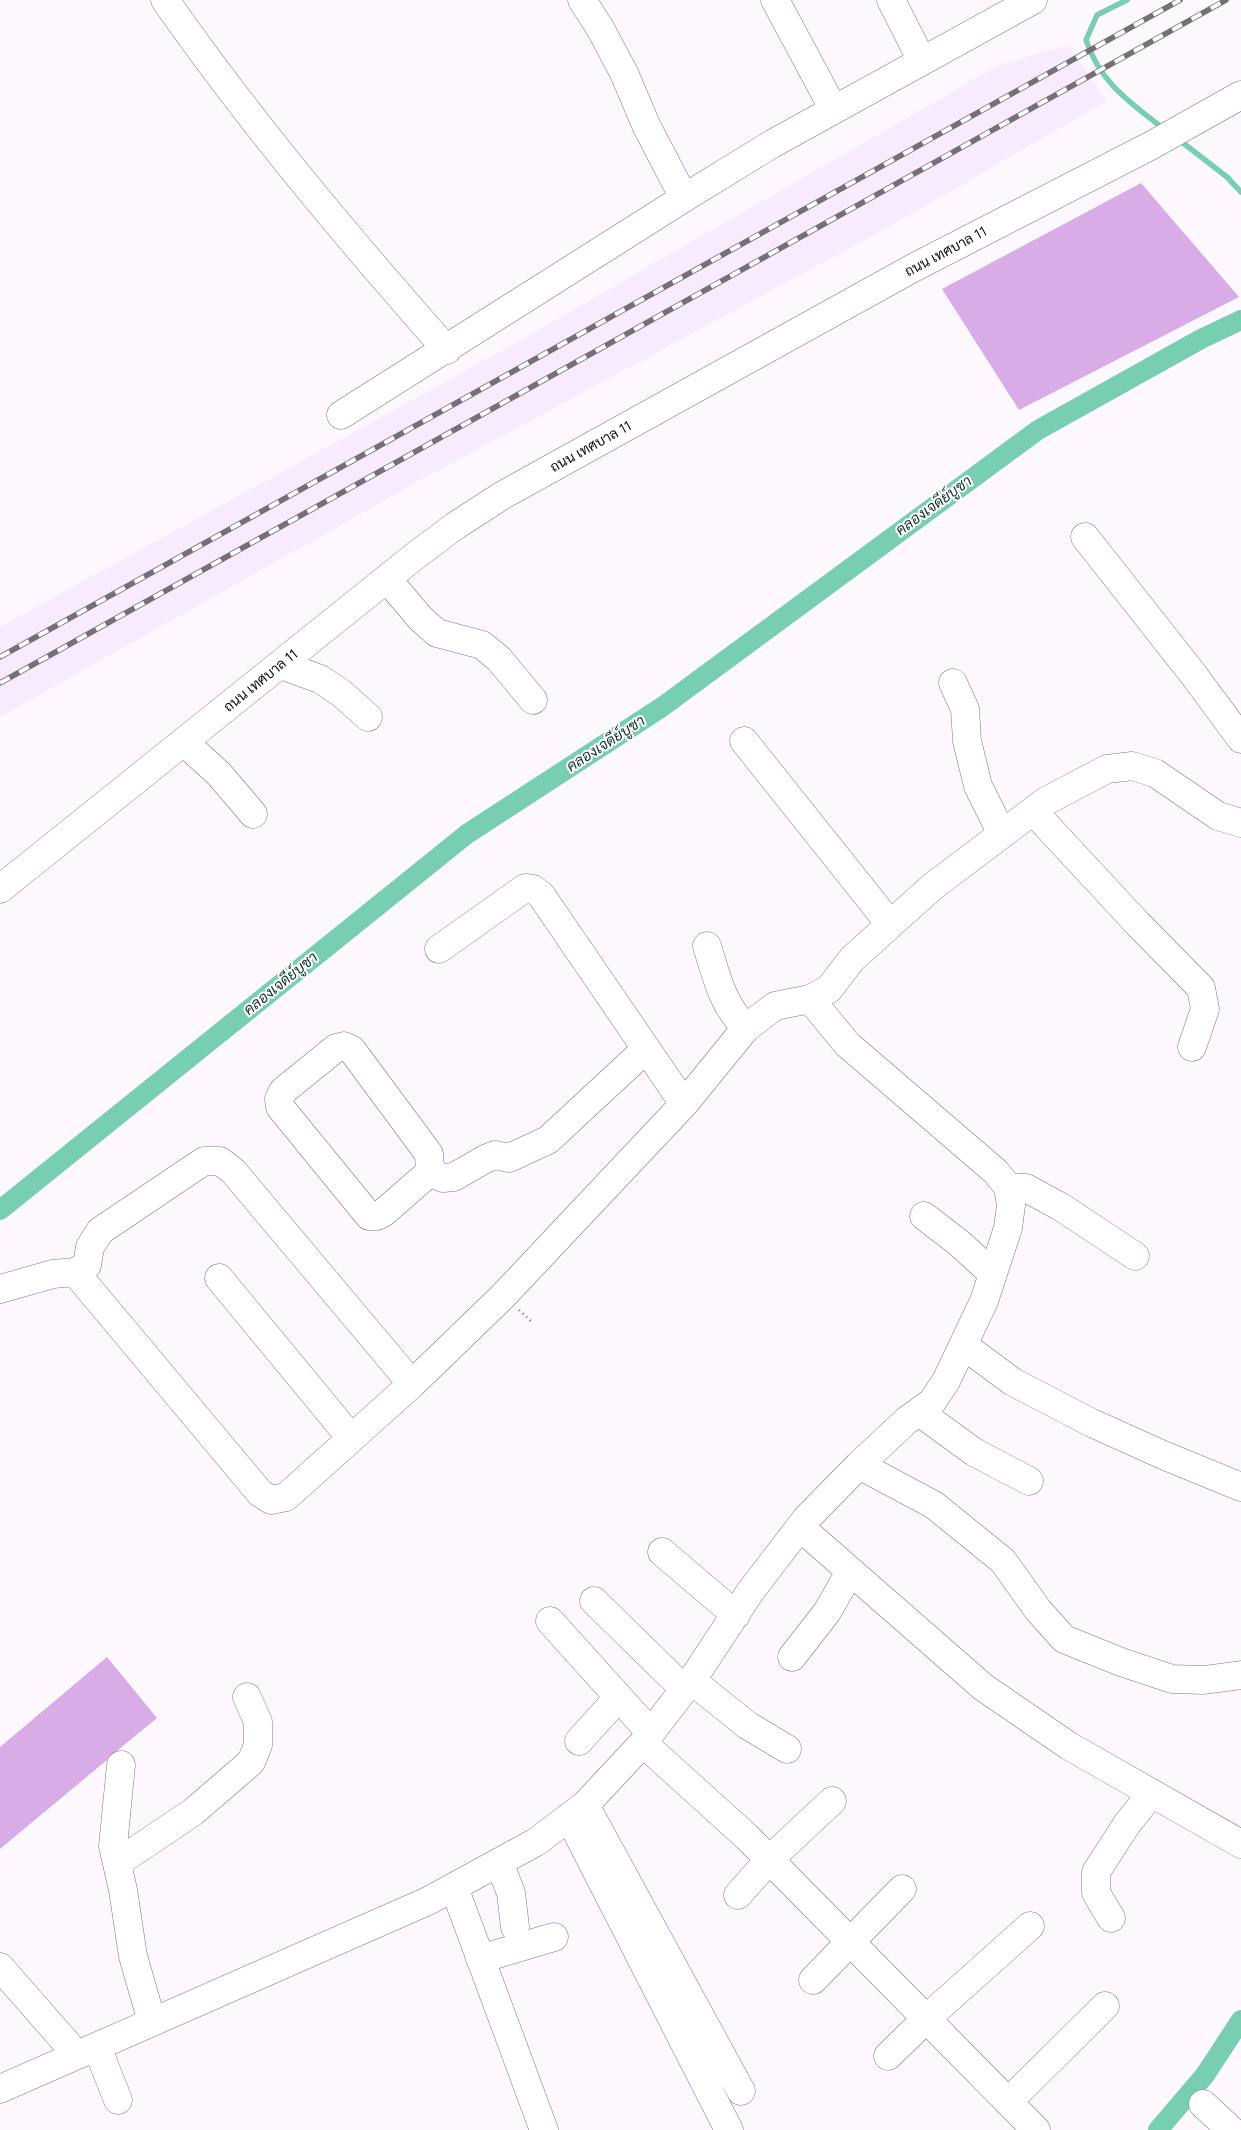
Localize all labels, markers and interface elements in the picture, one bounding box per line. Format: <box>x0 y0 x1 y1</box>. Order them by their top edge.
street label: ถนน เทศบาล 11 <box>902 223 990 281</box>
street label: ถนน เทศบาล 11 <box>547 418 635 476</box>
water label: คลองเจดีย์บูชา <box>892 472 976 540</box>
street label: ถนน เทศบาล 11 <box>221 646 301 716</box>
water label: คลองเจดีย์บูชา <box>563 712 649 776</box>
water label: คลองเจดีย์บูชา <box>240 949 322 1019</box>

